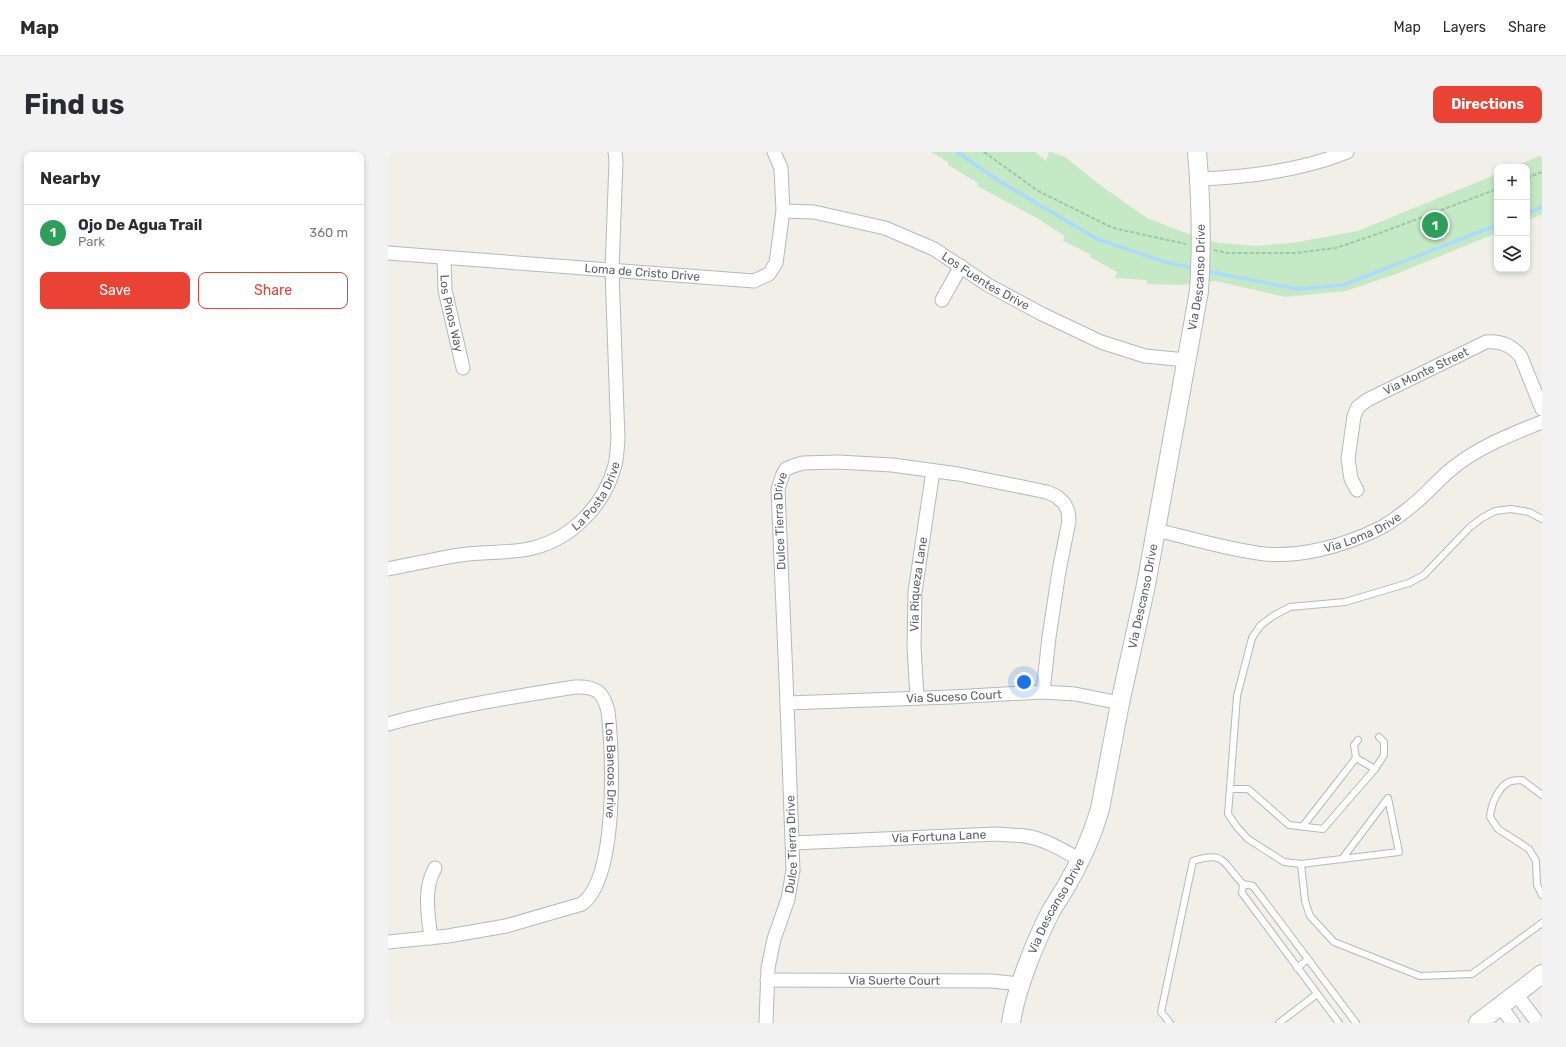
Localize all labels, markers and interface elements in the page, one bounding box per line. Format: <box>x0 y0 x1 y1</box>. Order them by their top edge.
text: Map <box>20 16 59 39</box>
text: Map <box>1394 19 1421 36</box>
text: Layers <box>1443 19 1486 36</box>
text: Share <box>1508 19 1546 36</box>
button: Directions <box>1433 86 1542 123</box>
text: Find us <box>24 88 124 121</box>
map controls <box>1494 164 1530 272</box>
button: + <box>1494 164 1530 200</box>
text: Nearby <box>40 168 101 188</box>
button: − <box>1494 200 1530 236</box>
pin: 1 <box>1422 210 1448 240</box>
text: Ojo De Agua Trail <box>78 216 202 234</box>
street label: Via Descanso Drive <box>1185 224 1208 331</box>
text: 1 <box>50 225 56 240</box>
text: 360 m <box>309 225 348 240</box>
text: Park <box>78 234 105 249</box>
button: layers <box>1494 236 1530 272</box>
street label: Los Fuentes Drive <box>939 249 1032 313</box>
street label: Loma de Cristo Drive <box>584 261 701 284</box>
button: Save <box>40 272 190 309</box>
button: Share <box>198 272 348 309</box>
street label: Los Pinos Way <box>438 274 466 354</box>
street label: Via Monte Street <box>1381 344 1471 398</box>
street label: La Posta Drive <box>569 460 623 534</box>
street label: Dulce Tierra Drive <box>771 470 790 570</box>
street label: Via Loma Drive <box>1323 510 1404 555</box>
street label: Via Riqueza Lane <box>907 536 930 632</box>
street label: Via Descanso Drive <box>1125 542 1160 650</box>
your location <box>1014 672 1034 692</box>
street label: Via Suceso Court <box>906 687 1002 706</box>
street label: Los Bancos Drive <box>602 721 618 819</box>
street label: Dulce Tierra Drive <box>782 795 800 895</box>
street label: Via Fortuna Lane <box>891 827 987 846</box>
street label: Via Descanso Drive <box>1025 856 1087 956</box>
street label: Via Suerte Court <box>848 973 940 988</box>

